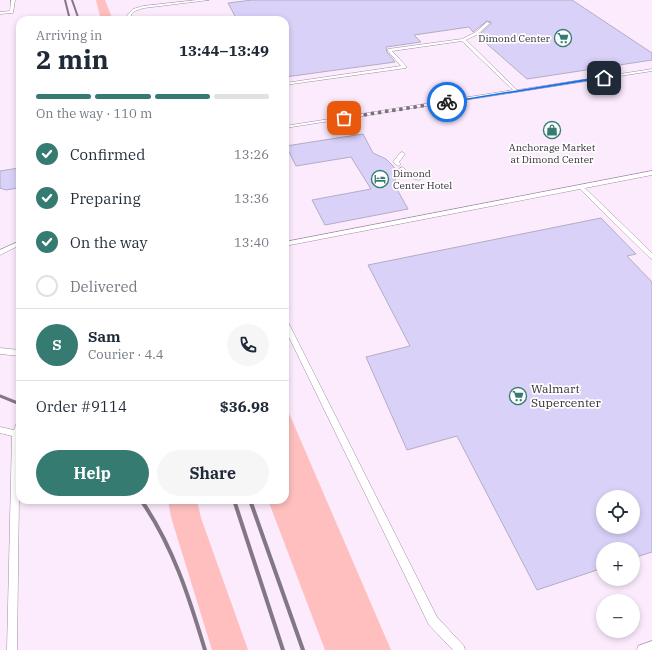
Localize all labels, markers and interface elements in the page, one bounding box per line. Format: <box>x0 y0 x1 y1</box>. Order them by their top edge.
text: Arriving in <box>36 27 102 44</box>
supermarket icon: Dimond Center <box>553 28 573 48</box>
place label: Dimond Center <box>478 32 551 45</box>
text: 13:44–13:49 <box>179 41 269 60</box>
text: 2 min <box>36 42 109 76</box>
pin <box>587 61 621 95</box>
icon: home <box>593 67 615 89</box>
courier <box>427 82 467 122</box>
icon: bike <box>436 91 458 113</box>
pin <box>327 101 361 135</box>
text: On the way · 110 m <box>36 105 152 122</box>
icon: bag <box>333 107 355 129</box>
shop icon: Anchorage Market at Dimond Center <box>542 120 562 140</box>
place label: Anchorage Market at Dimond Center <box>509 141 596 166</box>
icon: check <box>36 143 58 165</box>
text: Confirmed <box>70 145 145 164</box>
text: 13:26 <box>234 146 269 163</box>
place label: Dimond Center Hotel <box>393 167 452 192</box>
hotel icon: Dimond Center Hotel <box>370 169 390 189</box>
icon: check <box>36 187 58 209</box>
text: Preparing <box>70 189 141 208</box>
text: 13:36 <box>234 190 269 207</box>
icon: check <box>36 231 58 253</box>
text: On the way <box>70 233 148 252</box>
text: 13:40 <box>234 234 269 251</box>
text: Delivered <box>70 277 138 296</box>
button: phone <box>227 324 269 366</box>
text: Sam <box>88 327 121 346</box>
text: S <box>52 335 62 354</box>
text: Courier · 4.4 <box>88 346 164 363</box>
place label: Walmart Supercenter <box>531 381 602 410</box>
supermarket icon: Walmart Supercenter <box>508 386 528 406</box>
text: Order #9114 <box>36 397 127 416</box>
text: $36.98 <box>220 397 269 416</box>
button: Help <box>36 450 149 496</box>
button: Share <box>157 450 269 496</box>
map controls <box>596 490 640 638</box>
button: locate <box>596 490 640 534</box>
button: + <box>596 542 640 586</box>
button: − <box>596 594 640 638</box>

